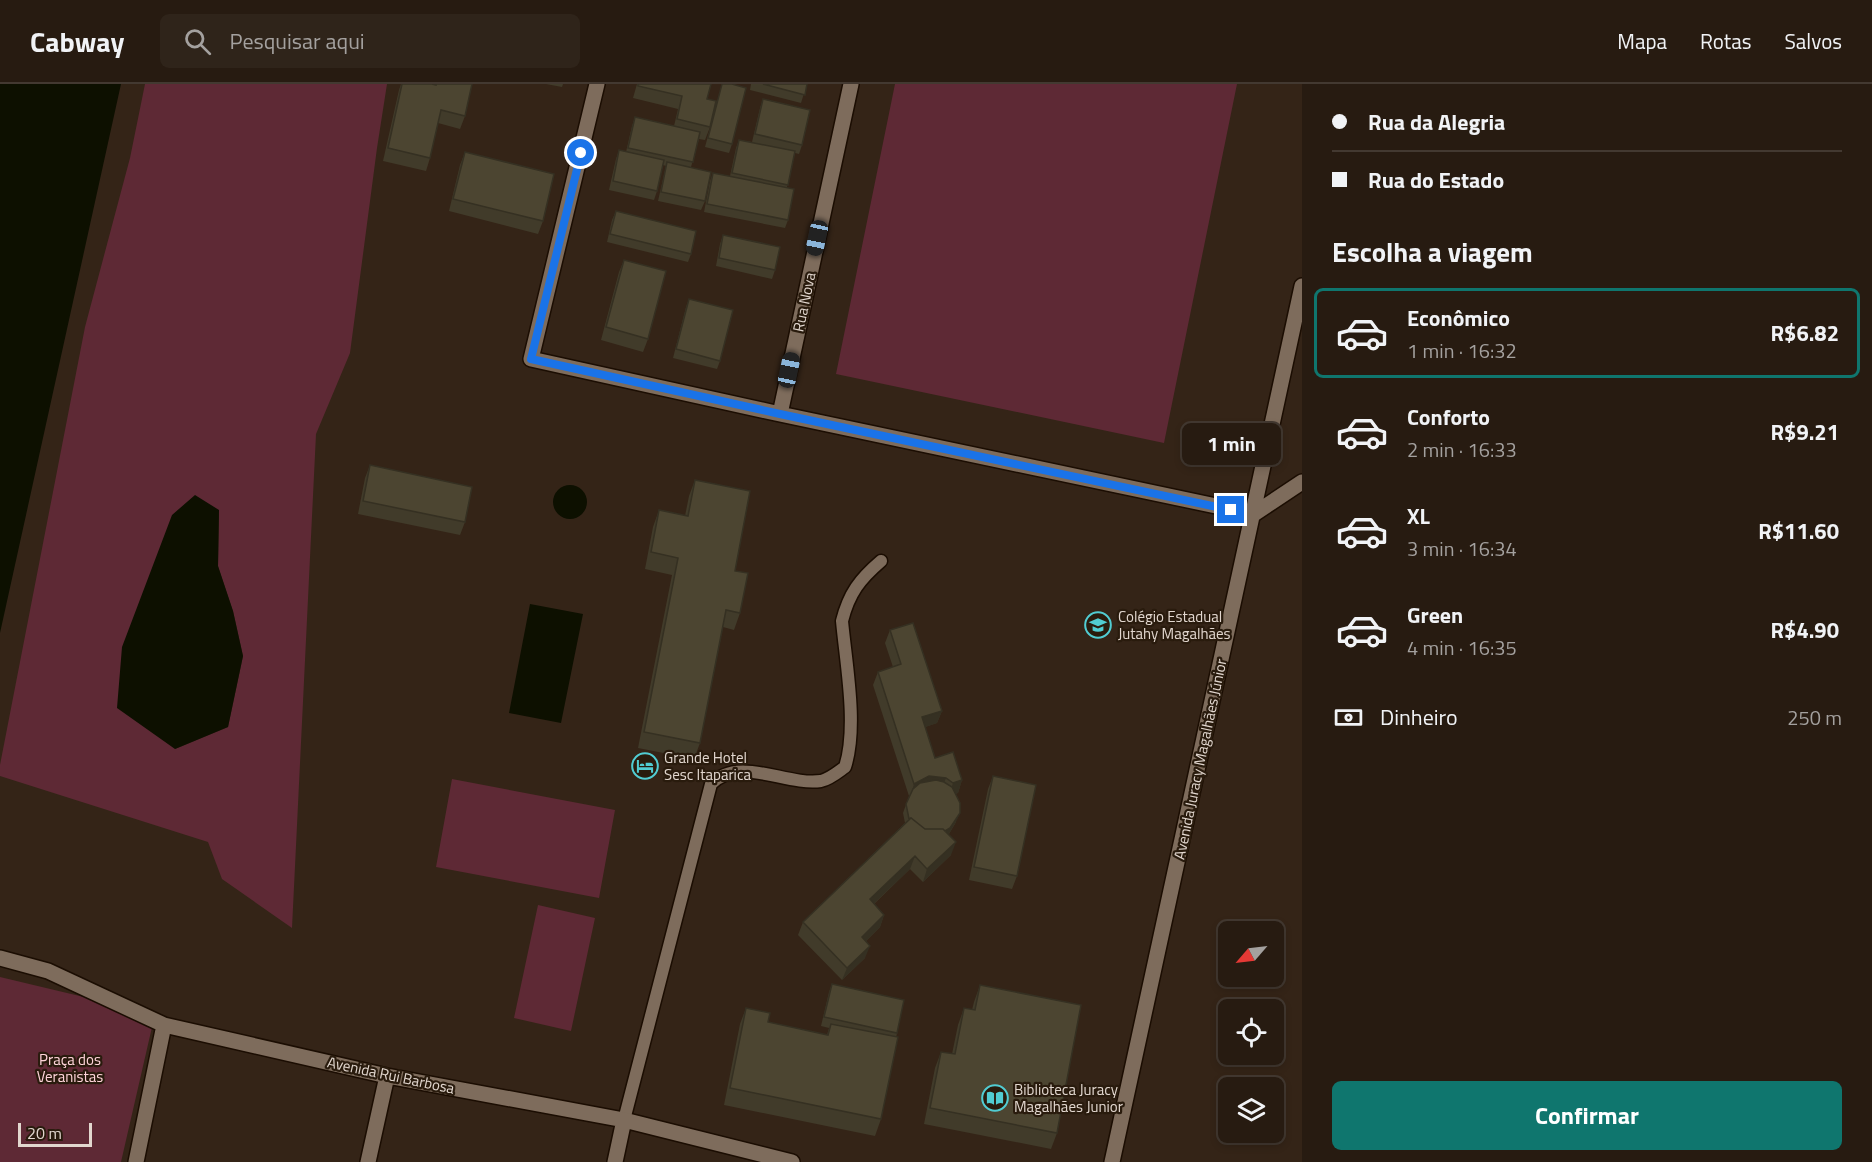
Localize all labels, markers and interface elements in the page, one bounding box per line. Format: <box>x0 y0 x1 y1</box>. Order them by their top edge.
search box <box>160 14 580 68</box>
text: Cabway <box>30 20 124 63</box>
text: Pesquisar aqui <box>229 24 365 58</box>
icon: search <box>181 25 214 58</box>
text: Mapa <box>1617 25 1667 57</box>
text: Rotas <box>1700 25 1751 57</box>
text: Salvos <box>1784 25 1842 57</box>
text: Rua da Alegria <box>1368 105 1505 139</box>
route start <box>567 139 594 166</box>
text: Rua do Estado <box>1368 163 1504 197</box>
car <box>804 219 830 257</box>
text: Escolha a viagem <box>1332 231 1533 272</box>
street label: Rua Nova <box>786 270 822 334</box>
text: Econômico <box>1407 301 1510 335</box>
icon: car <box>1335 306 1389 360</box>
text: R$6.82 <box>1770 316 1839 350</box>
text: 1 min · 16:32 <box>1407 335 1517 366</box>
car <box>776 351 802 389</box>
text: Conforto <box>1407 400 1490 434</box>
icon: car <box>1335 405 1389 459</box>
text: R$9.21 <box>1770 415 1839 449</box>
callout: 1 min <box>1182 423 1280 465</box>
text: 1 min <box>1207 428 1256 459</box>
text: 2 min · 16:33 <box>1407 434 1517 465</box>
route end <box>1217 496 1244 523</box>
text: XL <box>1407 499 1430 533</box>
icon: car <box>1335 504 1389 558</box>
text: R$11.60 <box>1758 514 1839 548</box>
text: 3 min · 16:34 <box>1407 533 1517 564</box>
text: Green <box>1407 598 1463 632</box>
icon: car <box>1335 603 1389 657</box>
place label: Colégio Estadual Jutahy Magalhães <box>1118 605 1231 645</box>
school or university icon: Colégio Estadual Jutahy Magalhães <box>1083 610 1113 640</box>
text: R$4.90 <box>1770 613 1839 647</box>
text: 4 min · 16:35 <box>1407 632 1517 663</box>
street label: Avenida Juracy Magalhães Júnior <box>1167 657 1233 861</box>
text: Dinheiro <box>1380 700 1458 734</box>
icon: cash <box>1332 701 1365 734</box>
text: 250 m <box>1787 702 1842 733</box>
place label: Grande Hotel Sesc Itaparica <box>664 746 751 786</box>
hotel icon: Grande Hotel Sesc Itaparica <box>630 751 660 781</box>
north arrow <box>1218 921 1284 987</box>
map controls <box>1218 921 1284 1143</box>
button: locate <box>1218 999 1284 1065</box>
park label: Praça dos Veranistas <box>37 1048 103 1088</box>
street label: Avenida Rui Barbosa <box>325 1050 457 1100</box>
button: layers <box>1218 1077 1284 1143</box>
place label: Biblioteca Juracy Magalhães Junior <box>1014 1078 1123 1118</box>
button: Confirmar <box>1332 1081 1842 1150</box>
library icon: Biblioteca Juracy Magalhães Junior <box>980 1083 1010 1113</box>
scale bar <box>18 1120 92 1148</box>
text: 20 m <box>27 1121 62 1145</box>

